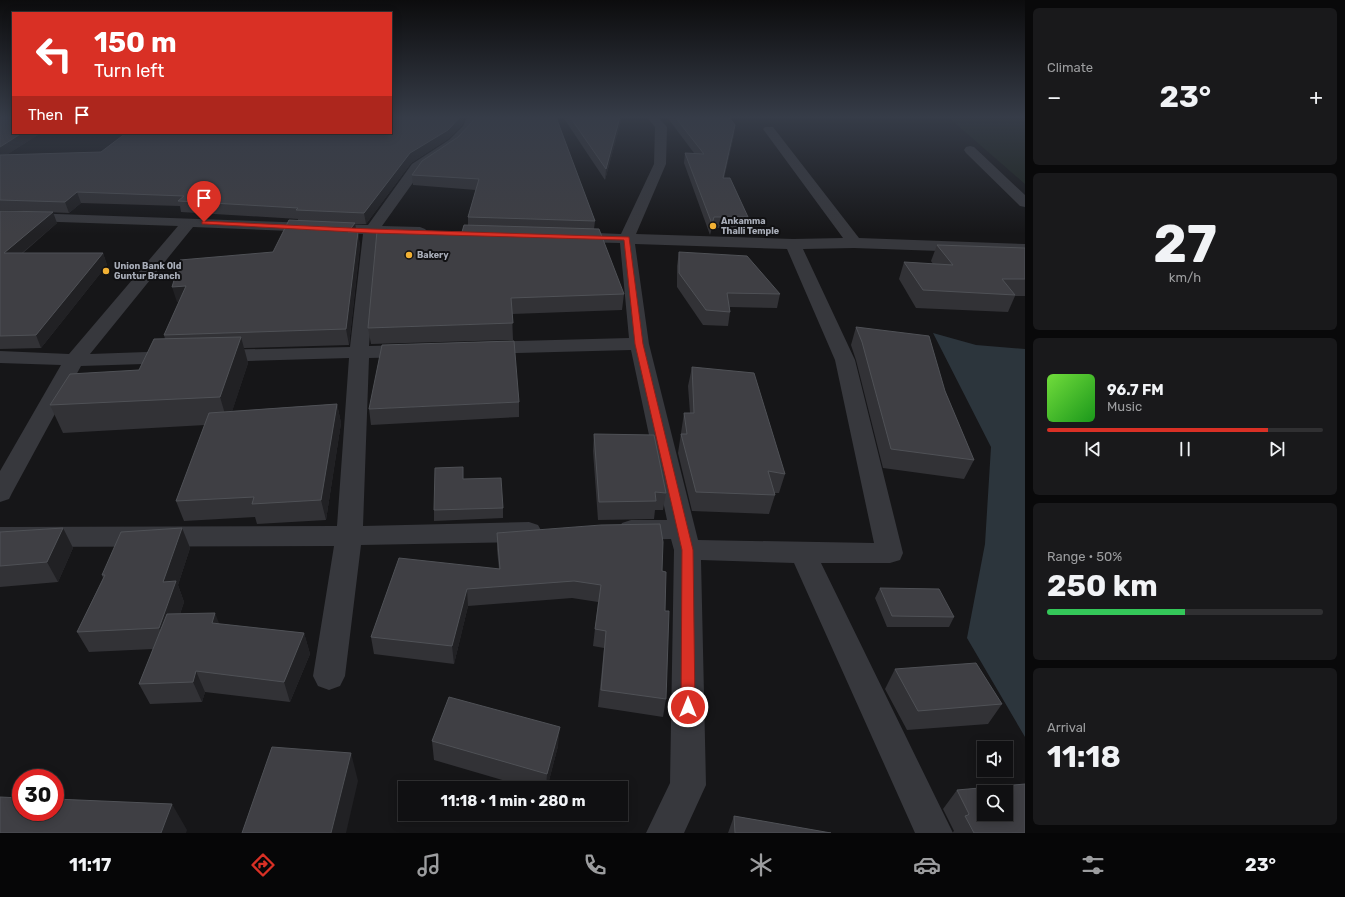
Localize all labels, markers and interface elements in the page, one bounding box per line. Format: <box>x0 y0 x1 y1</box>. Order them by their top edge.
text: 150 m <box>94 26 177 59</box>
icon: left <box>28 28 80 80</box>
text: Turn left <box>94 60 164 82</box>
text: Climate <box>1047 60 1093 75</box>
text: 23° <box>1159 79 1211 115</box>
text: − <box>1047 84 1061 111</box>
text: + <box>1309 84 1323 111</box>
icon: arrive <box>71 104 93 126</box>
text: Then <box>28 106 63 124</box>
pin <box>187 181 221 222</box>
icon: arrive <box>193 187 215 209</box>
text: 27 <box>1153 213 1217 275</box>
place label: Ankamma Thalli Temple <box>721 216 780 236</box>
marker: Ankamma Thalli Temple <box>708 221 718 231</box>
marker: Bakery <box>404 250 414 260</box>
place label: Bakery <box>417 250 449 260</box>
place label: Union Bank Old Guntur Branch <box>114 261 182 281</box>
marker: Union Bank Old Guntur Branch <box>101 266 111 276</box>
text: km/h <box>1169 270 1201 285</box>
text: 96.7 FM <box>1107 381 1164 399</box>
text: Music <box>1107 399 1142 414</box>
icon: previous <box>1082 438 1104 460</box>
icon: pause <box>1174 438 1196 460</box>
icon: next <box>1266 438 1288 460</box>
text: Range · 50% <box>1047 549 1122 564</box>
text: 250 km <box>1047 568 1158 604</box>
position arrow <box>667 686 709 728</box>
text: Arrival <box>1047 720 1086 735</box>
text: 11:18 <box>1047 739 1121 775</box>
map controls <box>977 741 1013 821</box>
button: sound <box>977 741 1013 777</box>
speed limit sign: 30 <box>12 769 64 821</box>
button: search <box>977 785 1013 821</box>
text: 11:18 · 1 min · 280 m <box>441 792 585 810</box>
icon: directions <box>249 851 277 879</box>
icon: music <box>415 851 443 879</box>
icon: phone <box>581 851 609 879</box>
icon: climate <box>747 851 775 879</box>
icon: car <box>913 851 941 879</box>
icon: filters <box>1079 851 1107 879</box>
text: 11:17 <box>69 854 111 876</box>
text: 23° <box>1245 854 1276 876</box>

